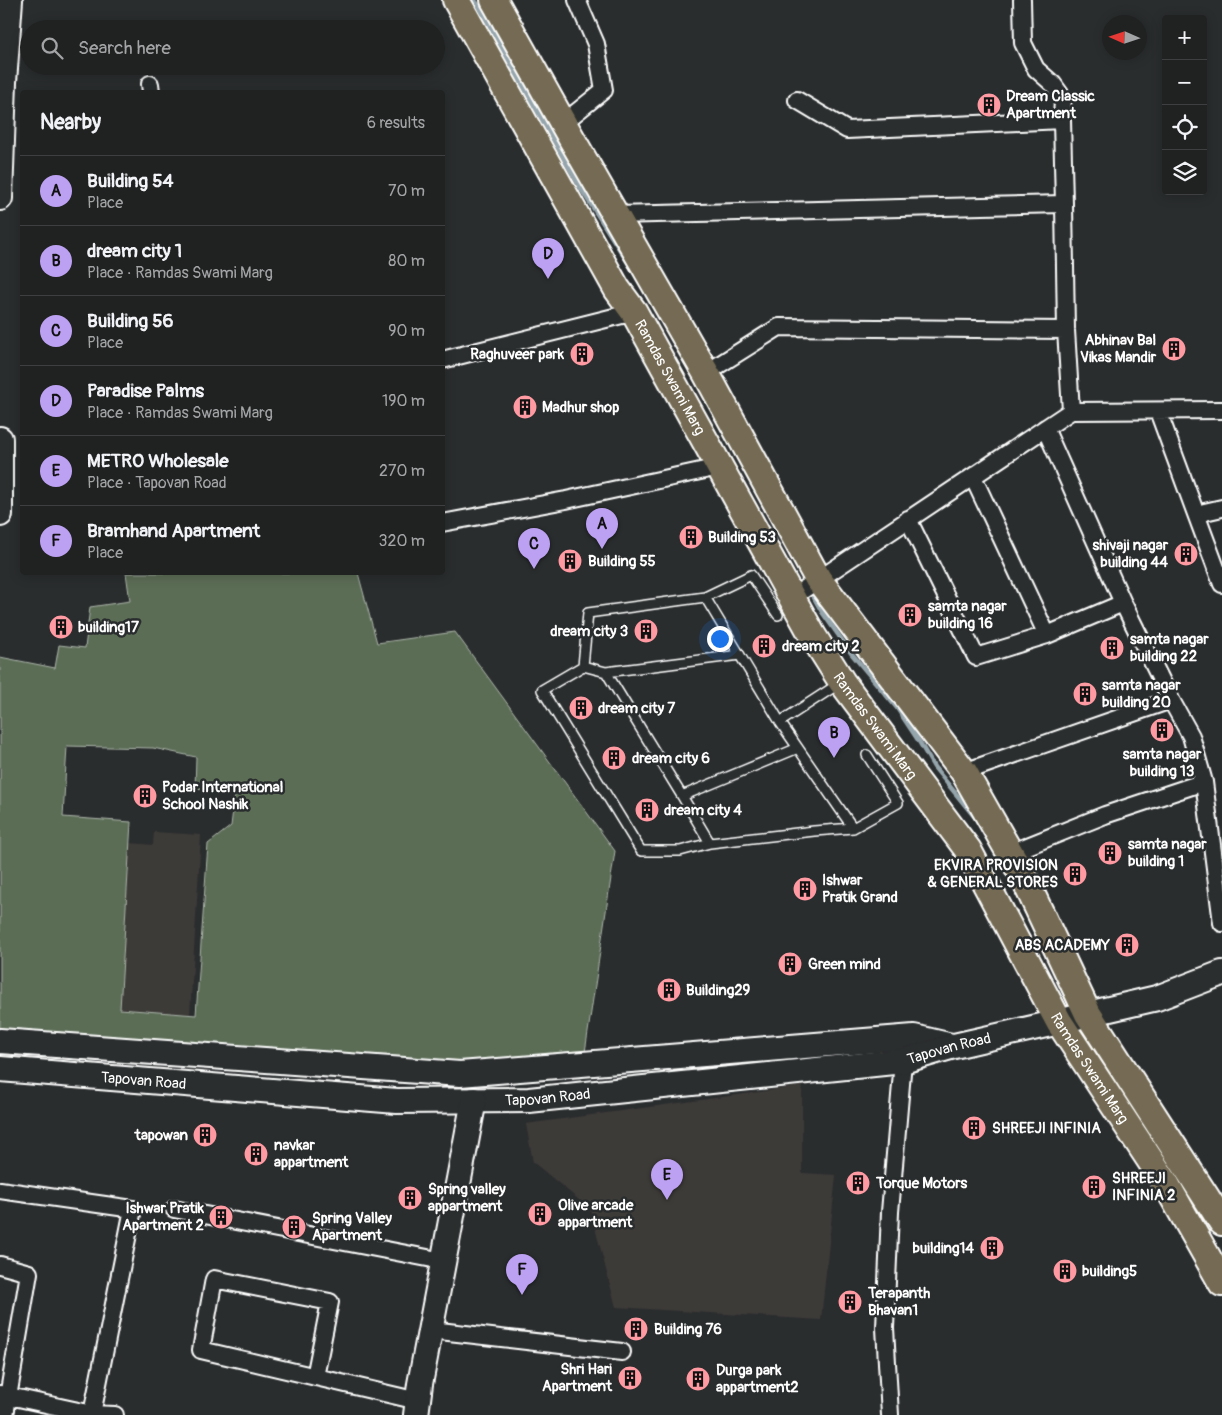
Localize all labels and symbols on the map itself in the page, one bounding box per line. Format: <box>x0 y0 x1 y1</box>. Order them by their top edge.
north arrow <box>1102 15 1147 60</box>
place label: Dream Classic Apartment <box>1006 87 1095 123</box>
building icon: Dream Classic Apartment <box>976 92 1002 118</box>
pin: D <box>532 238 564 279</box>
street label: Ramdas Swami Marg <box>630 316 709 439</box>
place label: Abhinav Bal Vikas Mandir <box>1080 331 1157 367</box>
building icon: Abhinav Bal Vikas Mandir <box>1161 336 1187 362</box>
building icon: Raghuveer park <box>569 341 595 367</box>
place label: Raghuveer park <box>470 345 565 364</box>
building icon: Madhur shop <box>512 394 538 420</box>
place label: Madhur shop <box>542 398 619 417</box>
pin: A <box>586 508 618 549</box>
building icon: Building 53 <box>678 524 704 550</box>
pin: C <box>518 528 550 569</box>
place label: Building 53 <box>708 528 776 547</box>
place label: shivaji nagar building 44 <box>1093 536 1169 572</box>
building icon: shivaji nagar building 44 <box>1173 541 1199 567</box>
building icon: Building 55 <box>557 548 583 574</box>
place label: Building 55 <box>588 552 656 571</box>
place label: samta nagar building 16 <box>928 597 1007 633</box>
building icon: samta nagar building 16 <box>897 602 923 628</box>
building icon: building17 <box>48 614 74 640</box>
place label: building17 <box>78 618 139 637</box>
building icon: dream city 3 <box>633 618 659 644</box>
place label: dream city 3 <box>550 622 628 641</box>
your location <box>707 626 733 652</box>
place label: samta nagar building 22 <box>1130 630 1209 666</box>
building icon: dream city 2 <box>751 633 777 659</box>
building icon: samta nagar building 22 <box>1099 635 1125 661</box>
place label: dream city 2 <box>782 637 860 656</box>
street label: Ramdas Swami Marg <box>828 669 921 784</box>
place label: samta nagar building 20 <box>1102 676 1181 712</box>
building icon: samta nagar building 20 <box>1072 681 1098 707</box>
building icon: dream city 7 <box>568 695 594 721</box>
place label: dream city 7 <box>598 699 675 718</box>
pin: B <box>818 717 850 758</box>
building icon: samta nagar building 13 <box>1149 717 1175 743</box>
building icon: dream city 6 <box>601 745 627 771</box>
place label: samta nagar building 13 <box>1123 745 1202 781</box>
place label: dream city 6 <box>632 749 710 768</box>
place label: Podar International School Nashik <box>162 778 283 814</box>
building icon: Podar International School Nashik <box>132 783 158 809</box>
building icon: dream city 4 <box>634 797 660 823</box>
place label: dream city 4 <box>664 801 742 820</box>
place label: samta nagar building 1 <box>1128 835 1207 871</box>
building icon: samta nagar building 1 <box>1097 840 1123 866</box>
place label: EKVIRA PROVISION & GENERAL STORES <box>927 856 1058 892</box>
building icon: EKVIRA PROVISION & GENERAL STORES <box>1062 861 1088 887</box>
place label: Ishwar Pratik Grand <box>822 871 898 907</box>
building icon: Ishwar Pratik Grand <box>792 876 818 902</box>
building icon: ABS ACADEMY <box>1114 932 1140 958</box>
place label: ABS ACADEMY <box>1015 936 1110 955</box>
building icon: Green mind <box>777 951 803 977</box>
place label: Green mind <box>808 955 881 974</box>
building icon: Building29 <box>656 977 682 1003</box>
place label: Building29 <box>686 981 751 1000</box>
street label: Ramdas Swami Marg <box>1046 1010 1133 1128</box>
street label: Tapovan Road <box>905 1029 993 1069</box>
street label: Tapovan Road <box>100 1068 187 1094</box>
street label: Tapovan Road <box>505 1085 591 1110</box>
building icon: SHREEJI INFINIA <box>961 1115 987 1141</box>
place label: SHREEJI INFINIA <box>992 1119 1101 1138</box>
building icon: tapowan <box>192 1122 218 1148</box>
place label: tapowan <box>134 1126 188 1145</box>
place label: navkar appartment <box>274 1136 349 1172</box>
building icon: navkar appartment <box>243 1141 269 1167</box>
pin: E <box>651 1159 683 1200</box>
place label: SHREEJI INFINIA 2 <box>1112 1169 1175 1205</box>
building icon: Torque Motors <box>845 1170 871 1196</box>
place label: Torque Motors <box>875 1174 968 1193</box>
building icon: SHREEJI INFINIA 2 <box>1081 1174 1107 1200</box>
place label: Spring valley appartment <box>428 1180 506 1216</box>
building icon: Spring valley appartment <box>397 1185 423 1211</box>
place label: Olive arcade appartment <box>558 1196 634 1232</box>
place label: Ishwar Pratik Apartment 2 <box>122 1199 205 1235</box>
building icon: Olive arcade appartment <box>527 1201 553 1227</box>
building icon: Ishwar Pratik Apartment 2 <box>208 1204 234 1230</box>
place label: Spring Valley Apartment <box>312 1209 392 1245</box>
building icon: Spring Valley Apartment <box>281 1214 307 1240</box>
building icon: building14 <box>979 1235 1005 1261</box>
place label: building14 <box>912 1239 974 1258</box>
pin: F <box>506 1254 538 1295</box>
building icon: building5 <box>1052 1258 1078 1284</box>
place label: building5 <box>1082 1262 1137 1281</box>
place label: Terapanth Bhavan1 <box>867 1284 930 1320</box>
building icon: Terapanth Bhavan1 <box>837 1289 863 1315</box>
building icon: Building 76 <box>623 1316 649 1342</box>
place label: Building 76 <box>654 1320 722 1339</box>
place label: Shri Hari Apartment <box>542 1360 613 1396</box>
place label: Durga park appartment2 <box>716 1361 799 1397</box>
building icon: Shri Hari Apartment <box>617 1365 643 1391</box>
building icon: Durga park appartment2 <box>685 1366 711 1392</box>

